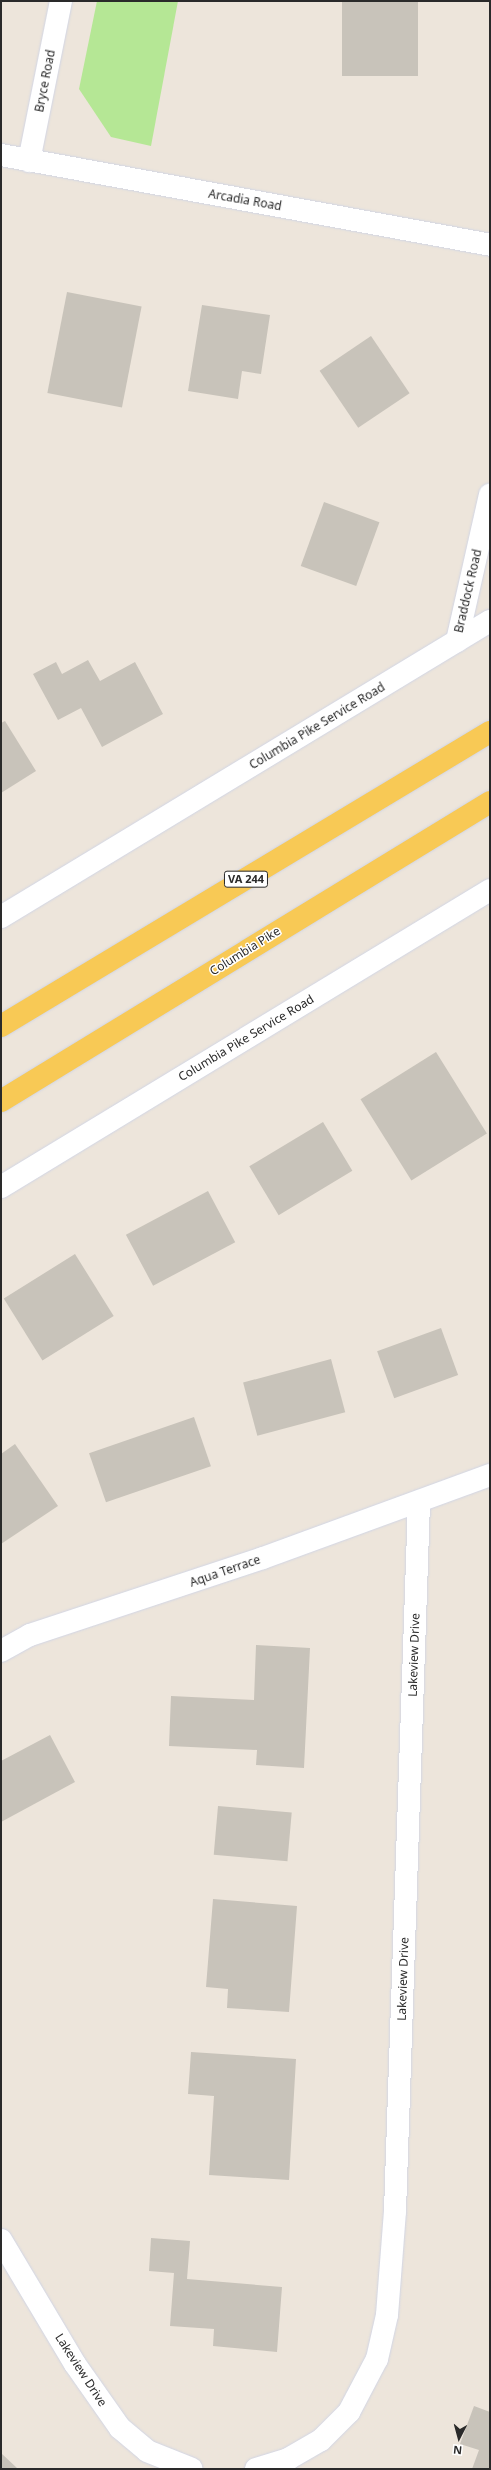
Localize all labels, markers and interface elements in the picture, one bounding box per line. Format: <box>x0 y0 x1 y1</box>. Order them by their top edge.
street label: Bryce Road <box>32 49 58 113</box>
street label: Arcadia Road <box>207 186 283 214</box>
street label: Braddock Road <box>451 548 485 634</box>
street label: Columbia Pike Service Road <box>247 680 387 772</box>
road number: VA 244 <box>223 870 269 888</box>
street label: Columbia Pike <box>207 924 283 978</box>
street label: Columbia Pike Service Road <box>176 992 316 1084</box>
street label: Aqua Terrace <box>188 1552 262 1590</box>
street label: Lakeview Drive <box>405 1613 423 1697</box>
street label: Lakeview Drive <box>394 1937 412 2021</box>
street label: Lakeview Drive <box>52 2331 110 2409</box>
north arrow <box>439 2418 479 2458</box>
text: N <box>452 2443 463 2458</box>

